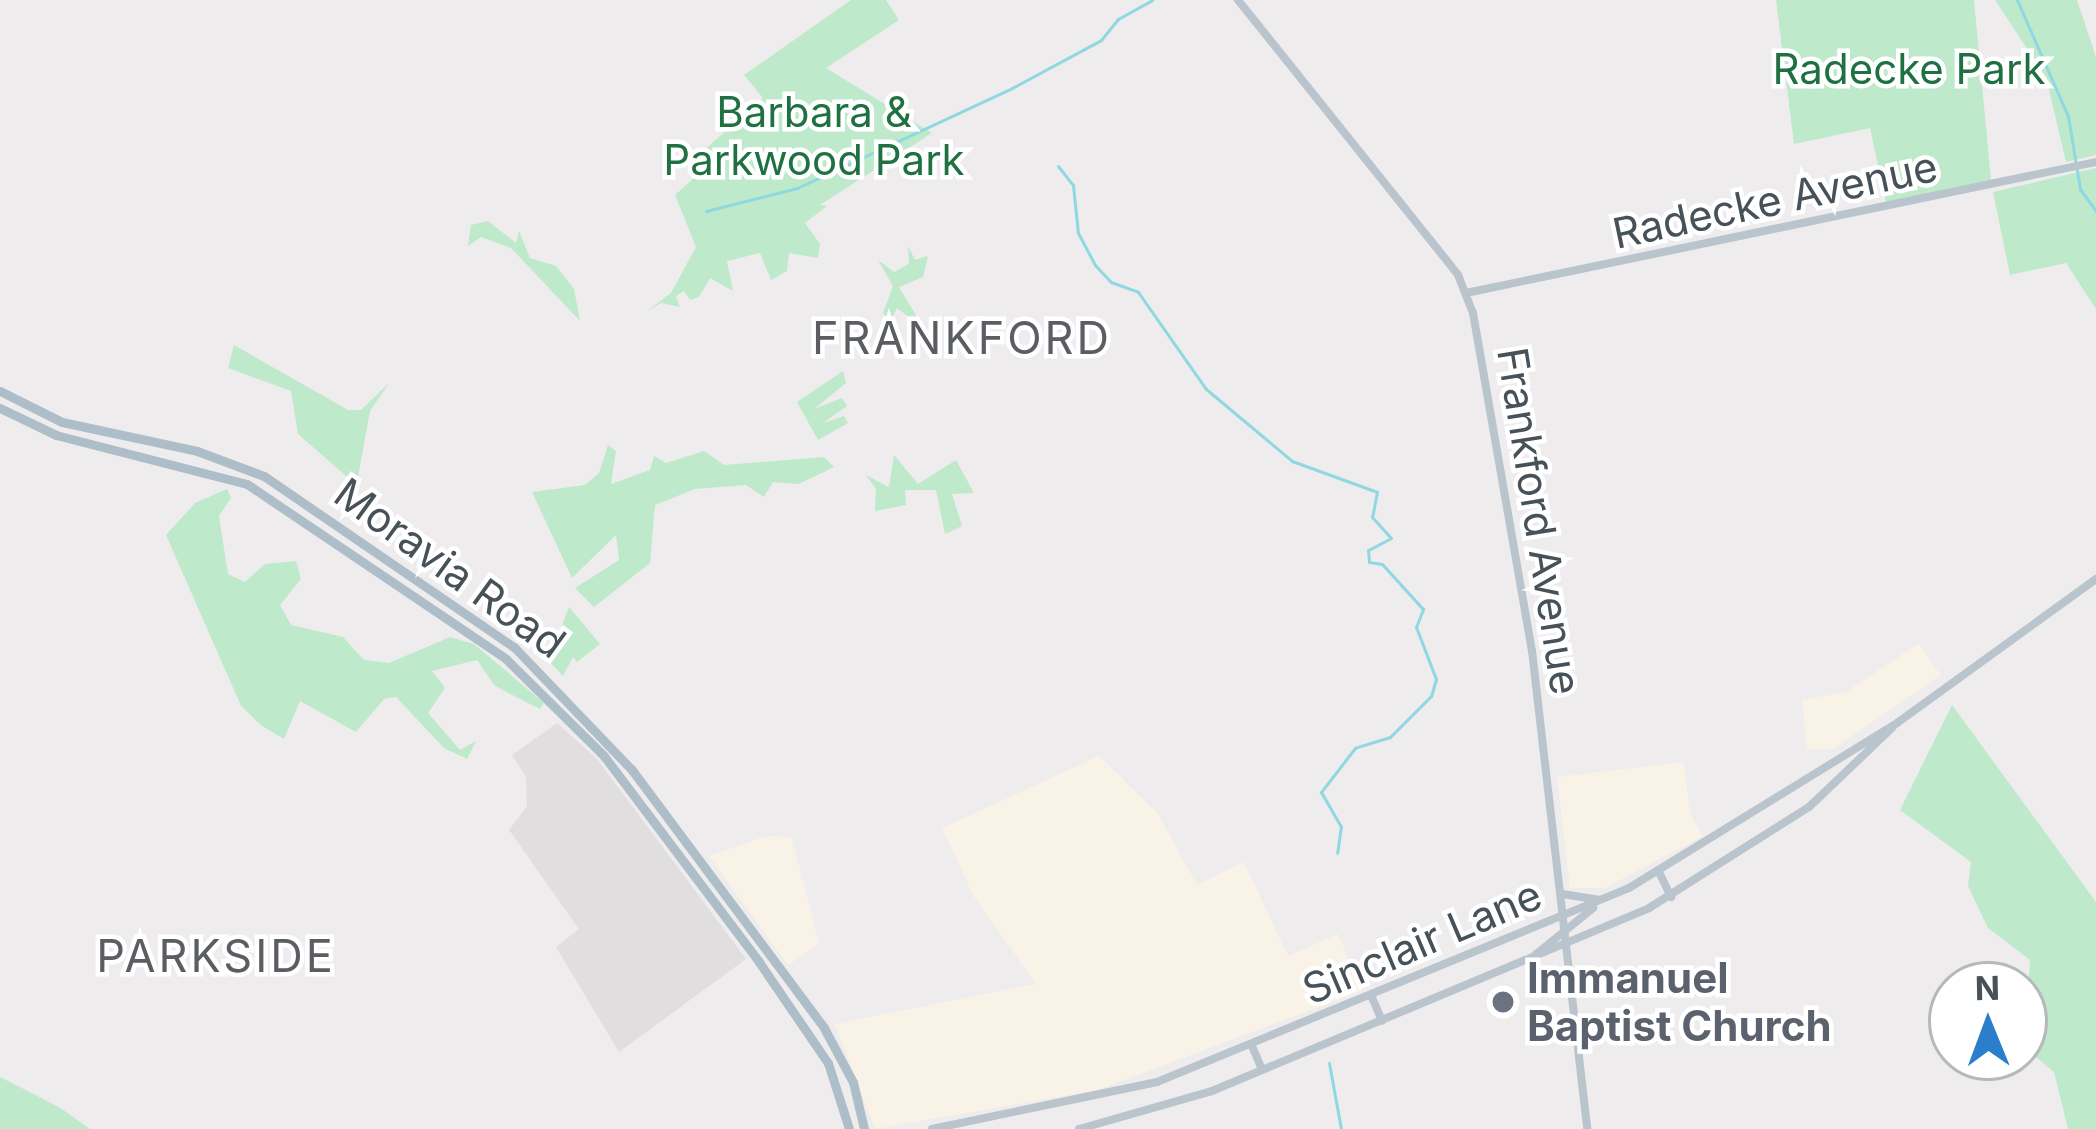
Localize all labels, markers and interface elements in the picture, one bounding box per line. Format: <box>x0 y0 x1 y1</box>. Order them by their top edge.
park label: Radecke Park <box>1773 44 2045 94</box>
park label: Barbara & Parkwood Park <box>663 87 965 186</box>
street label: Radecke Avenue <box>1608 141 1942 259</box>
district label: FRANKFORD <box>812 311 1112 365</box>
street label: Frankford Avenue <box>1487 344 1591 698</box>
street label: Moravia Road <box>325 468 575 668</box>
street label: Sinclair Lane <box>1295 869 1549 1015</box>
district label: PARKSIDE <box>96 929 336 983</box>
place label: Immanuel Baptist Church <box>1527 953 1832 1052</box>
north arrow <box>1928 961 2048 1081</box>
text: N <box>1974 968 2000 1008</box>
marker: Immanuel Baptist Church <box>1490 989 1516 1015</box>

